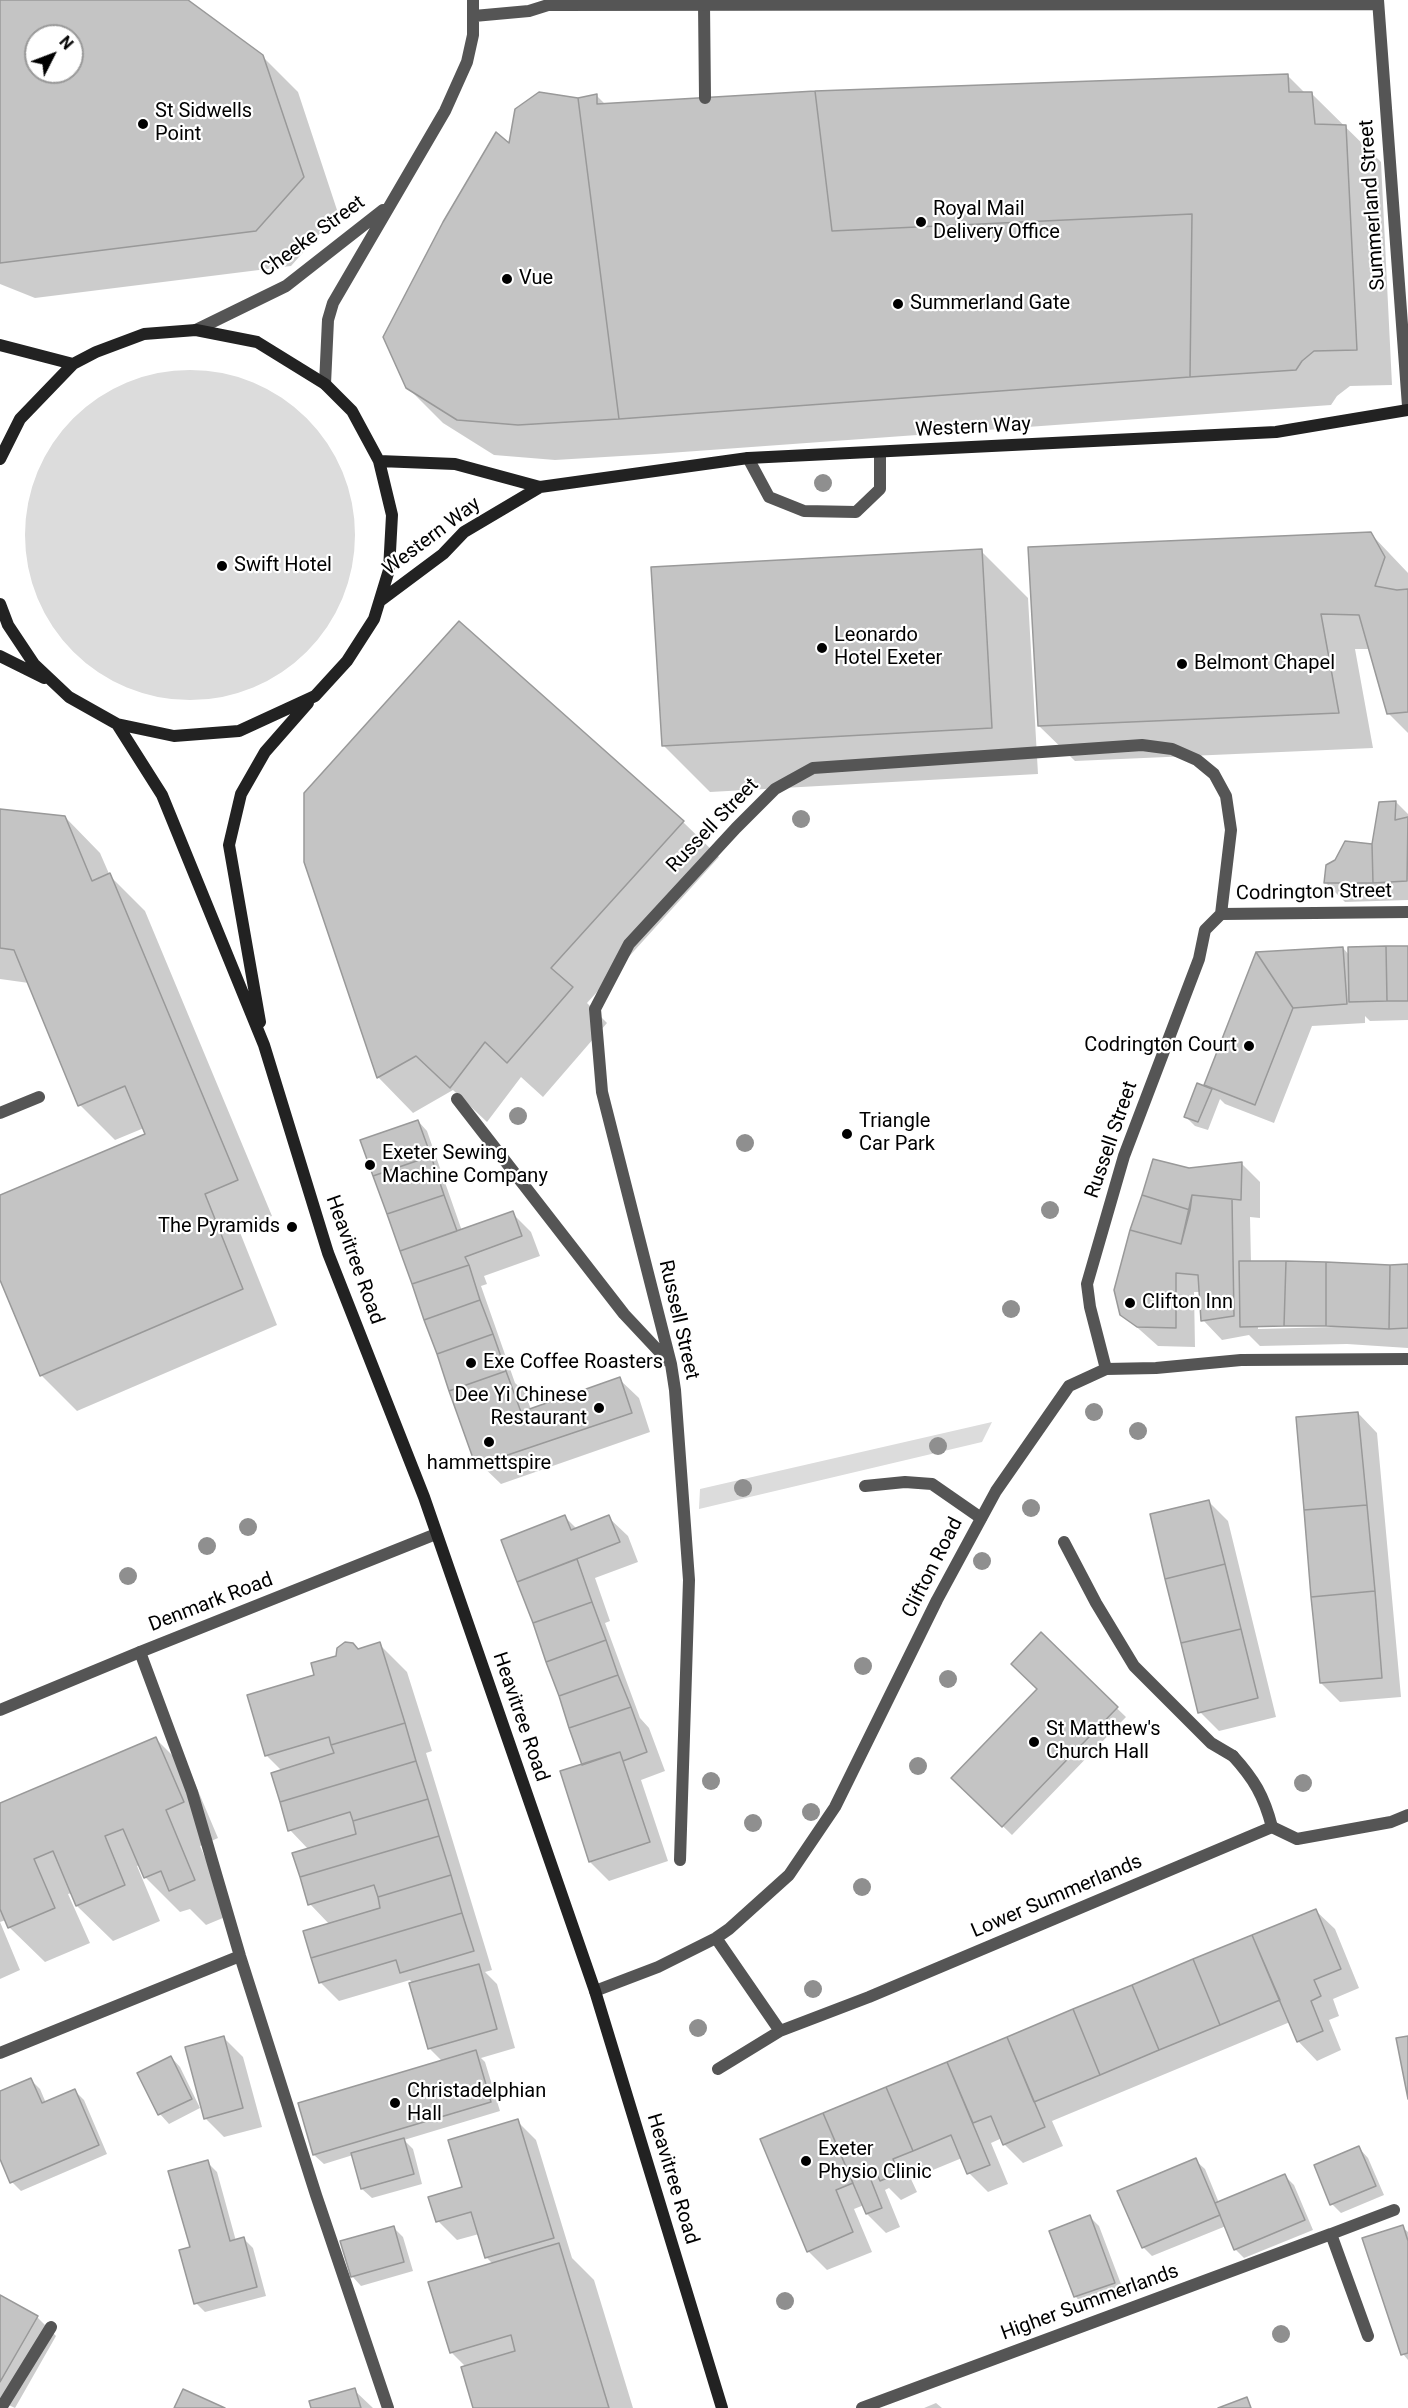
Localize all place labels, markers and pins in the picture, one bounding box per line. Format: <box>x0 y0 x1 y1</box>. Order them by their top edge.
place label: St Sidwells Point <box>155 100 252 147</box>
marker: St Sidwells Point <box>136 117 150 131</box>
place label: Royal Mail Delivery Office <box>933 198 1060 245</box>
marker: Royal Mail Delivery Office <box>914 215 928 229</box>
place label: Vue <box>519 267 553 291</box>
marker: Vue <box>500 272 514 286</box>
place label: Summerland Gate <box>910 292 1070 316</box>
marker: Summerland Gate <box>891 297 905 311</box>
place label: Swift Hotel <box>234 554 332 578</box>
marker: Swift Hotel <box>215 559 229 573</box>
place label: Leonardo Hotel Exeter <box>834 624 942 671</box>
marker: Leonardo Hotel Exeter <box>815 641 829 655</box>
place label: Belmont Chapel <box>1194 652 1335 676</box>
marker: Belmont Chapel <box>1175 657 1189 671</box>
place label: Codrington Court <box>1084 1034 1237 1058</box>
marker: Codrington Court <box>1242 1039 1256 1053</box>
place label: Triangle Car Park <box>859 1110 935 1157</box>
marker: Triangle Car Park <box>840 1127 854 1141</box>
place label: Exeter Sewing Machine Company <box>382 1142 548 1189</box>
marker: Exeter Sewing Machine Company <box>363 1158 377 1172</box>
place label: The Pyramids <box>158 1215 280 1239</box>
marker: The Pyramids <box>285 1220 299 1234</box>
place label: Clifton Inn <box>1142 1291 1233 1315</box>
marker: Clifton Inn <box>1123 1296 1137 1310</box>
place label: Exe Coffee Roasters <box>483 1351 663 1375</box>
marker: Exe Coffee Roasters <box>464 1356 478 1370</box>
place label: Dee Yi Chinese Restaurant <box>454 1384 587 1431</box>
marker: Dee Yi Chinese Restaurant <box>592 1401 606 1415</box>
marker: hammettspire <box>482 1435 496 1449</box>
place label: hammettspire <box>427 1452 551 1476</box>
place label: St Matthew's Church Hall <box>1046 1718 1160 1765</box>
marker: St Matthew's Church Hall <box>1027 1735 1041 1749</box>
place label: Christadelphian Hall <box>407 2080 546 2127</box>
marker: Christadelphian Hall <box>388 2096 402 2110</box>
place label: Exeter Physio Clinic <box>818 2138 932 2185</box>
marker: Exeter Physio Clinic <box>799 2154 813 2168</box>

